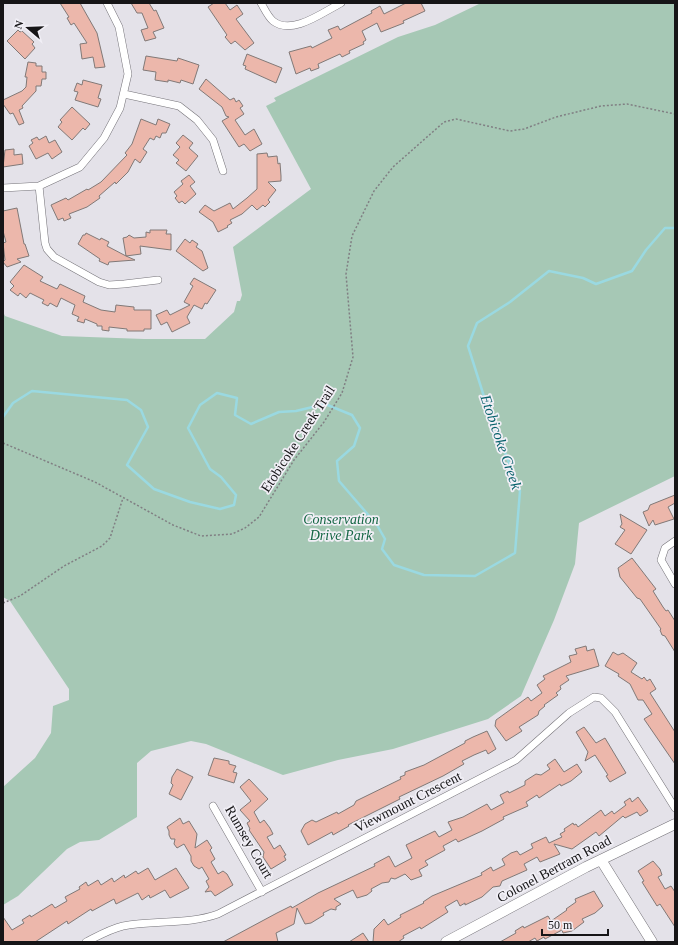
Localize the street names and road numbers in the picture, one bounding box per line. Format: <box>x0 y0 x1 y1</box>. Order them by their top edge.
street label: Etobicoke Creek Trail <box>258 383 338 495</box>
street label: Viewmount Crescent <box>352 769 464 835</box>
street label: Rumsey Court <box>222 803 276 881</box>
street label: Colonel Bertram Road <box>495 833 613 905</box>

